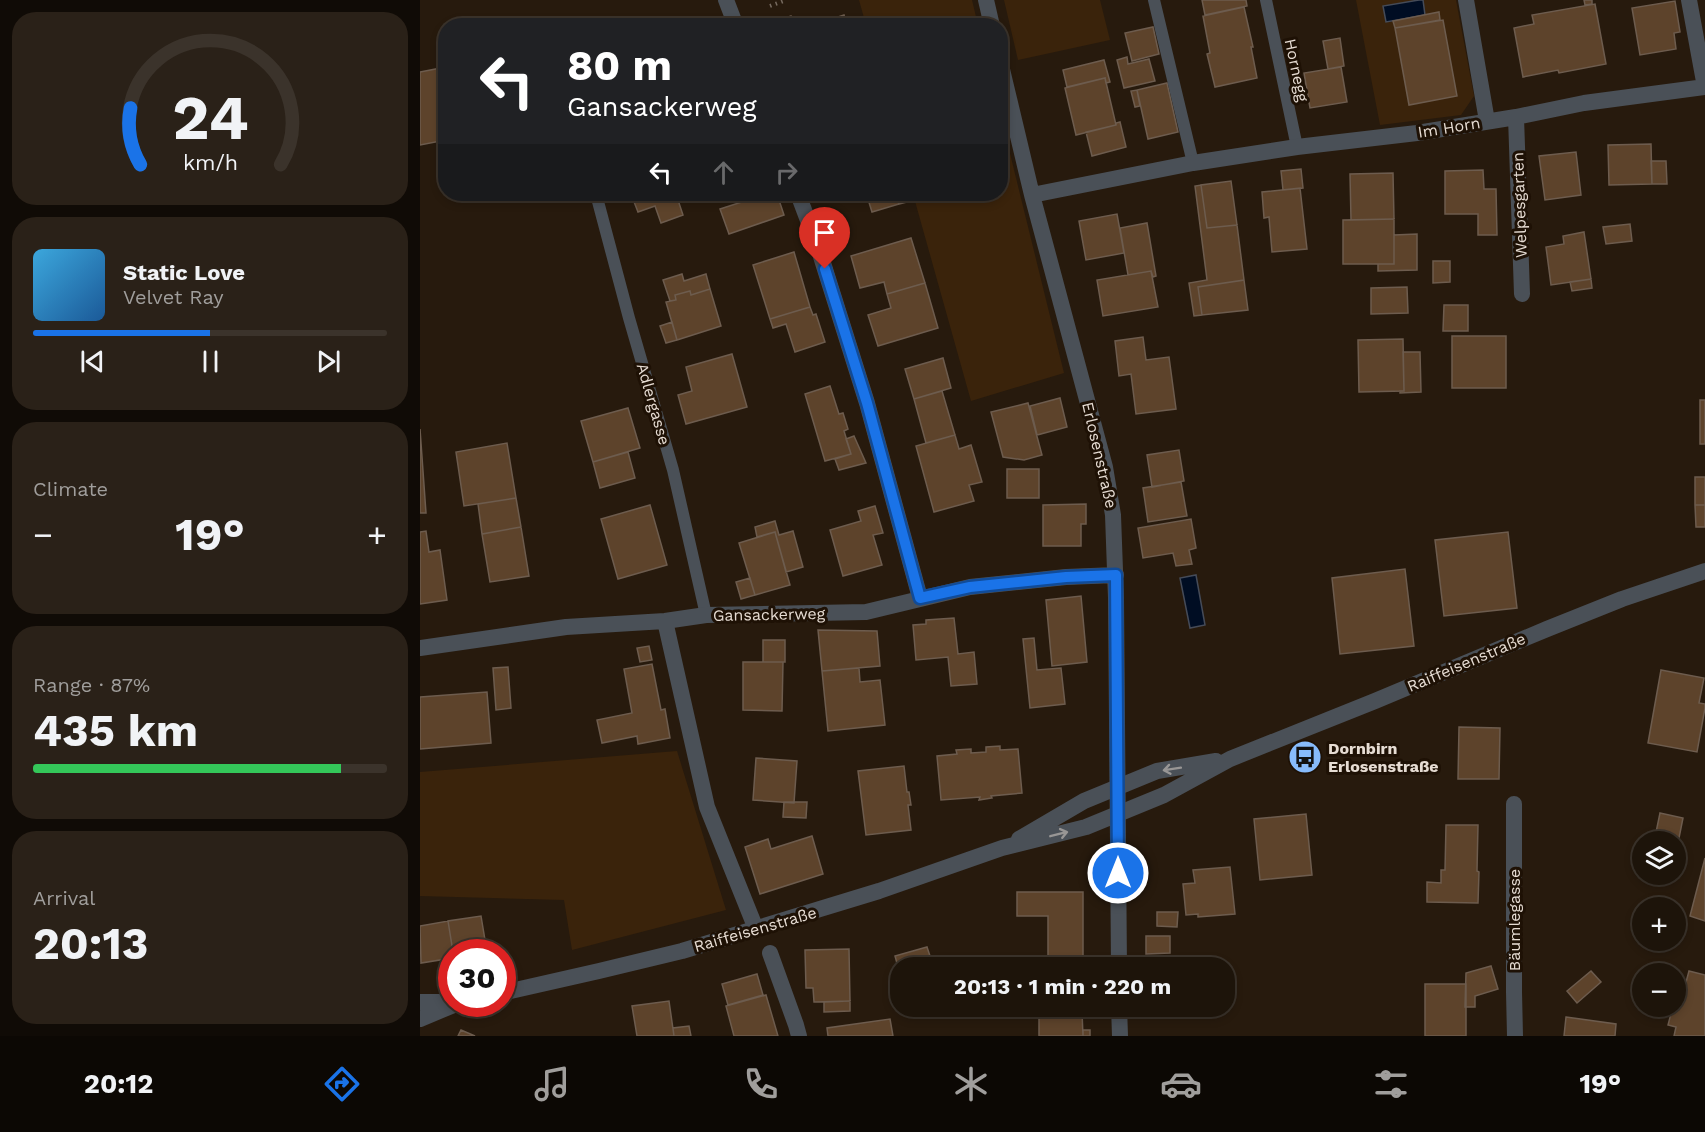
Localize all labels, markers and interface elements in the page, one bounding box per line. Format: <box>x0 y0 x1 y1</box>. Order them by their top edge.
street label: Hornegg <box>1281 37 1313 104</box>
text: 80 m <box>567 41 672 90</box>
icon: left <box>468 42 546 120</box>
text: 24 <box>172 82 248 155</box>
text: Gansackerweg <box>567 91 757 123</box>
street label: Im Horn <box>1416 113 1482 142</box>
text: km/h <box>182 151 238 176</box>
street label: Welpesgarten <box>1508 152 1531 258</box>
icon: left <box>644 156 677 189</box>
icon: ahead <box>707 156 740 189</box>
icon: right <box>770 156 803 189</box>
pin <box>799 207 850 269</box>
icon: arrive <box>808 216 841 249</box>
text: Static Love <box>123 260 245 285</box>
text: Velvet Ray <box>123 285 224 309</box>
icon: previous <box>76 345 109 378</box>
icon: pause <box>194 345 227 378</box>
icon: next <box>312 345 345 378</box>
street label: Adlergasse <box>633 361 674 447</box>
street label: Erlosenstraße <box>1078 400 1121 510</box>
text: Climate <box>33 477 108 501</box>
text: 19° <box>175 508 245 561</box>
text: − <box>33 515 53 554</box>
text: + <box>367 515 387 554</box>
street label: Gansackerweg <box>713 604 826 625</box>
street label: Raiffeisenstraße <box>1404 629 1528 696</box>
text: Range · 87% <box>33 673 150 697</box>
text: 435 km <box>33 704 198 757</box>
bus stop icon: Dornbirn Erlosenstraße <box>1287 739 1323 775</box>
place label: Dornbirn Erlosenstraße <box>1328 739 1439 776</box>
one-way arrow <box>1162 763 1182 774</box>
one-way arrow <box>1049 828 1068 840</box>
map controls <box>1632 831 1686 1017</box>
button: layers <box>1632 831 1686 885</box>
position arrow <box>1086 841 1150 905</box>
street label: Bäumlegasse <box>1505 869 1524 971</box>
text: Arrival <box>33 886 95 910</box>
button: + <box>1632 897 1686 951</box>
street label: Raiffeisenstraße <box>691 903 819 956</box>
text: 20:13 <box>33 917 148 970</box>
speed limit sign: 30 <box>438 939 516 1017</box>
button: − <box>1632 963 1686 1017</box>
text: 20:13 · 1 min · 220 m <box>954 974 1171 999</box>
icon: directions <box>321 1063 363 1105</box>
icon: music <box>531 1063 573 1105</box>
icon: phone <box>740 1063 782 1105</box>
icon: climate <box>950 1063 992 1105</box>
icon: car <box>1160 1063 1202 1105</box>
icon: filters <box>1370 1063 1412 1105</box>
text: 20:12 <box>84 1068 153 1100</box>
text: 19° <box>1579 1068 1621 1100</box>

